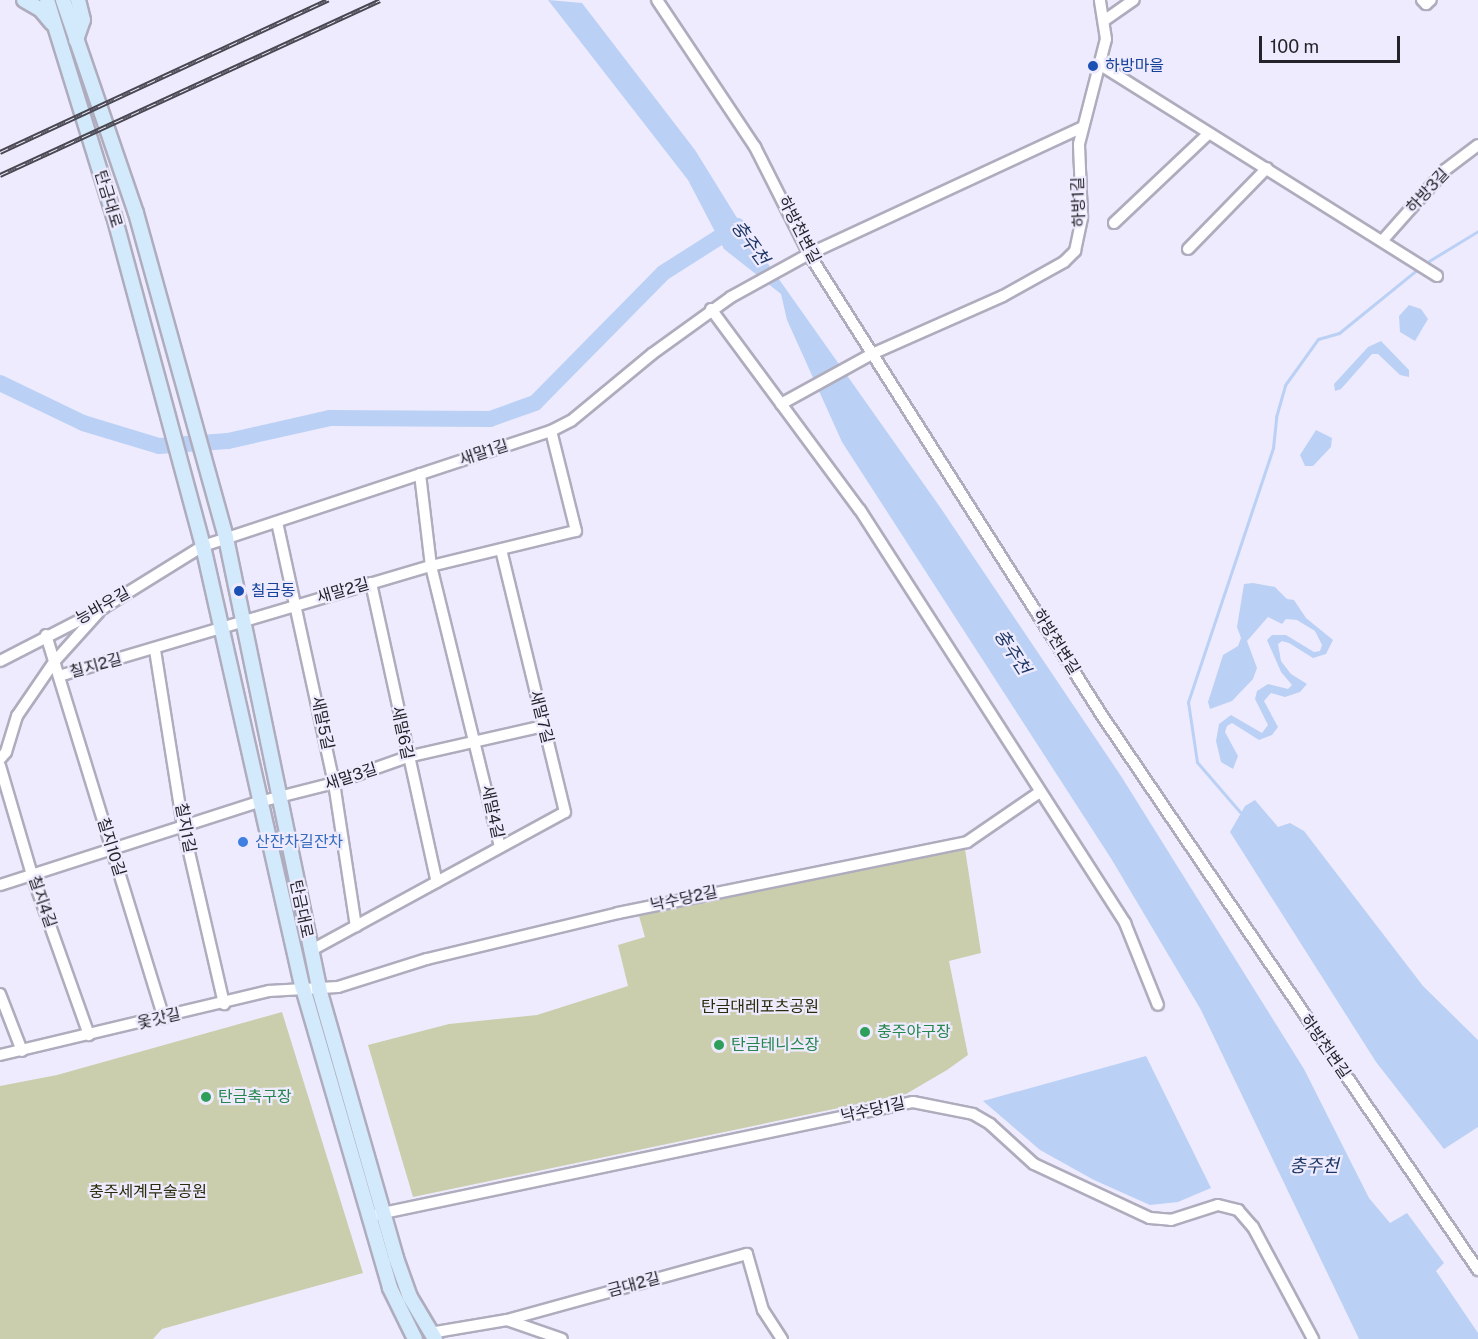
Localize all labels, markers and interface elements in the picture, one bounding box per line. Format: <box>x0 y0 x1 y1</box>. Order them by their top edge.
scale bar <box>1262 24 1403 62</box>
text: 100 m <box>1270 36 1319 57</box>
place label: 하방마을 <box>1105 56 1164 76</box>
marker: 하방마을 <box>1086 59 1100 73</box>
street label: 하방3길 <box>1402 165 1454 217</box>
street label: 탄금대로 <box>90 168 126 230</box>
street label: 하방1길 <box>1069 176 1089 228</box>
street label: 하방천변길 <box>774 193 824 267</box>
water label: 충주천 <box>727 217 773 269</box>
street label: 새말1길 <box>457 436 511 470</box>
street label: 새말2길 <box>315 574 371 608</box>
place label: 칠금동 <box>251 581 295 601</box>
street label: 능바우길 <box>73 583 133 629</box>
marker: 칠금동 <box>232 584 246 598</box>
street label: 하방천변길 <box>1028 606 1084 678</box>
water label: 충주천 <box>989 625 1035 679</box>
street label: 칠지2길 <box>68 650 124 682</box>
street label: 새말7길 <box>525 689 557 745</box>
street label: 새말5길 <box>307 694 337 752</box>
street label: 새말6길 <box>387 705 417 761</box>
street label: 새말3길 <box>322 759 380 795</box>
street label: 새말4길 <box>477 783 507 841</box>
street label: 칠지1길 <box>171 801 199 855</box>
street label: 칠지10길 <box>93 815 129 879</box>
place label: 산잔차길잔차 <box>255 832 343 852</box>
marker: 산잔차길잔차 <box>236 835 250 849</box>
street label: 칠지4길 <box>24 873 60 931</box>
street label: 탄금대로 <box>285 878 317 940</box>
street label: 낙수당2길 <box>649 882 719 916</box>
park label: 탄금대레포츠공원 <box>701 997 819 1017</box>
street label: 옻갓길 <box>135 1005 183 1033</box>
street label: 하방천변길 <box>1296 1011 1354 1083</box>
place label: 충주야구장 <box>877 1022 951 1042</box>
marker: 충주야구장 <box>858 1025 872 1039</box>
place label: 탄금테니스장 <box>731 1035 819 1055</box>
marker: 탄금테니스장 <box>712 1038 726 1052</box>
place label: 탄금축구장 <box>218 1087 292 1107</box>
marker: 탄금축구장 <box>199 1090 213 1104</box>
street label: 낙수당1길 <box>839 1094 907 1126</box>
water label: 충주천 <box>1289 1155 1339 1177</box>
park label: 충주세계무술공원 <box>89 1182 207 1202</box>
street label: 금대2길 <box>606 1269 662 1301</box>

